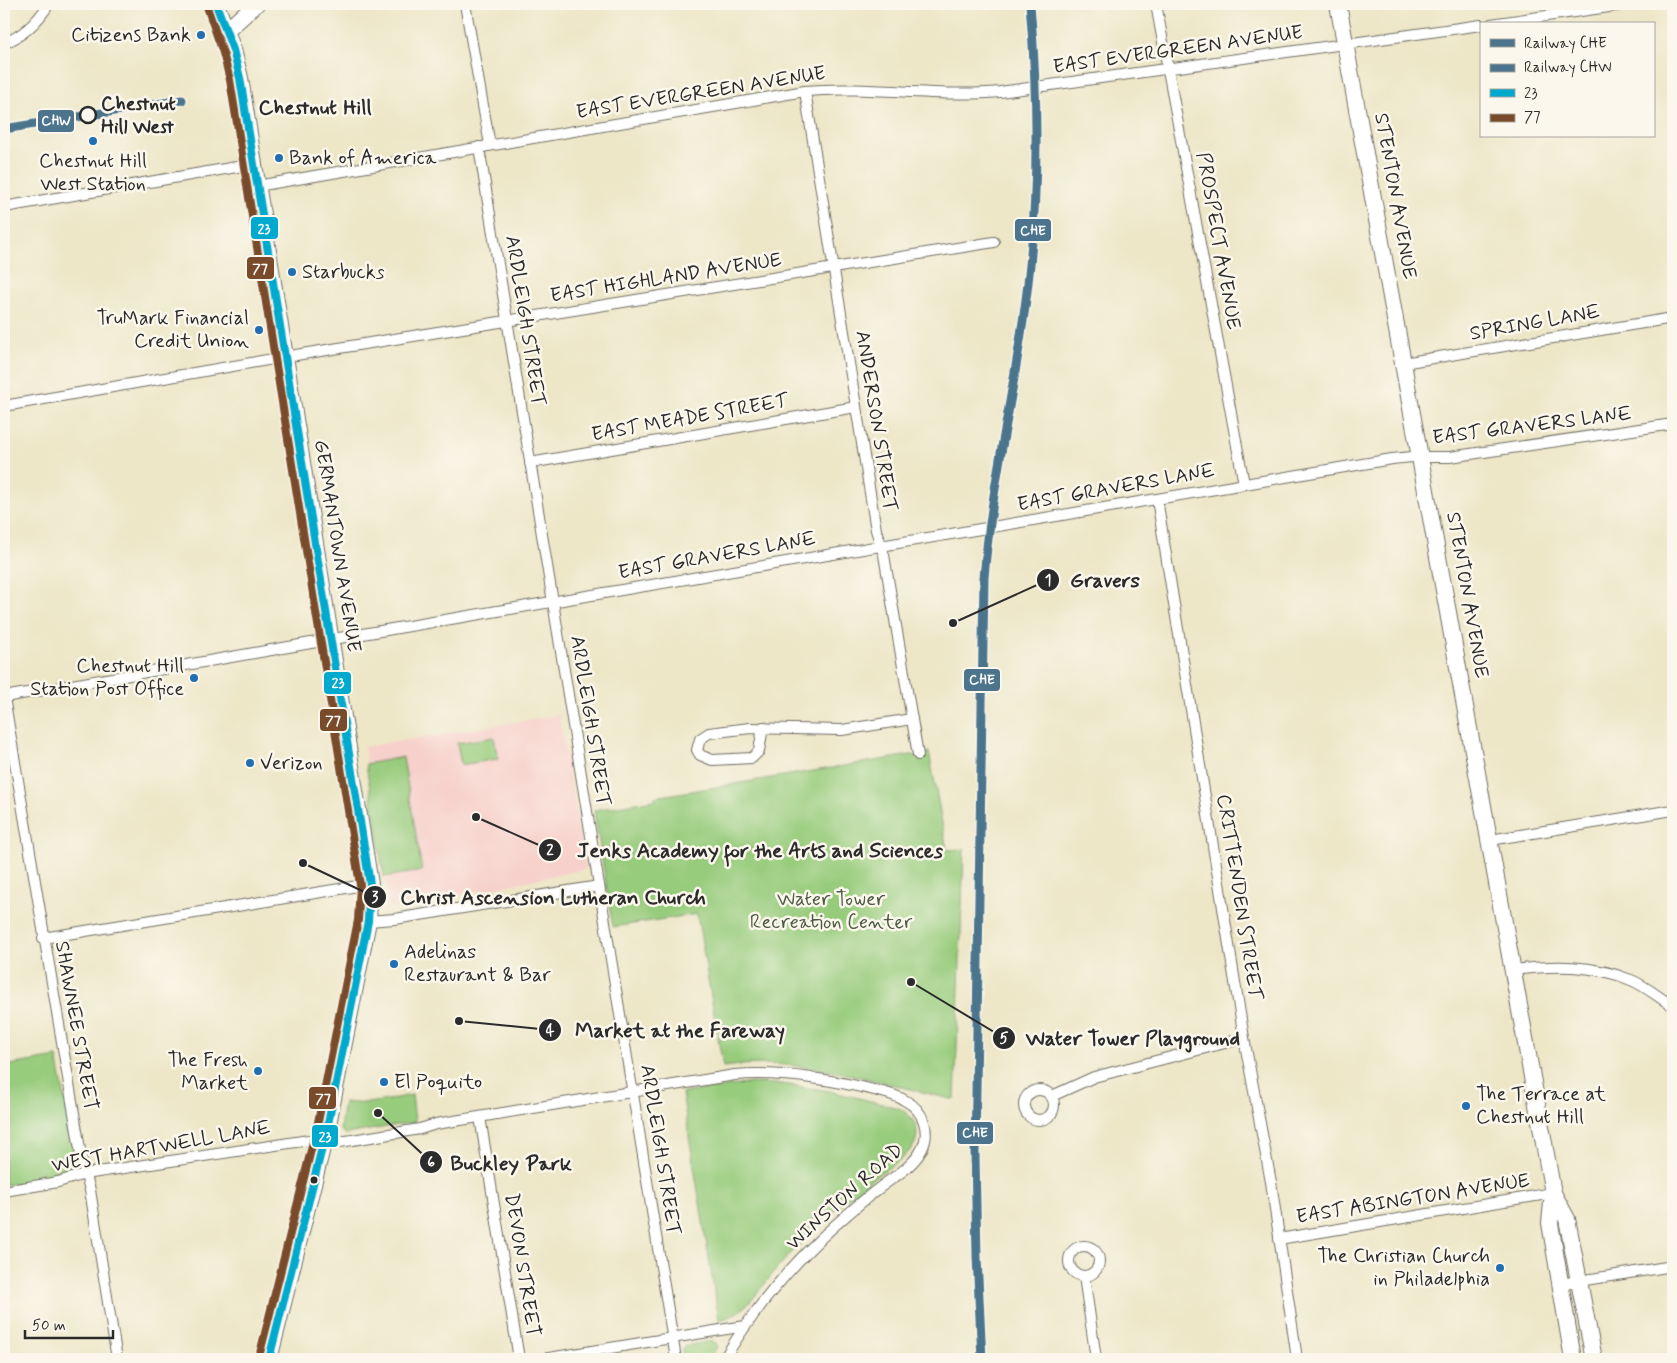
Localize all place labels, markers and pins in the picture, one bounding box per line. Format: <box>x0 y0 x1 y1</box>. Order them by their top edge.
place label: Citizens Bank <box>71 22 191 49</box>
marker: Citizens Bank <box>195 29 207 41</box>
place label: Chestnut Hill West <box>101 91 176 141</box>
marker: Chestnut Hill West <box>79 106 97 124</box>
marker: Chestnut Hill West Station <box>87 135 99 147</box>
place label: Bank of America <box>289 145 438 172</box>
place label: Chestnut Hill West Station <box>39 148 147 198</box>
marker: Bank of America <box>273 152 285 164</box>
place label: Starbucks <box>302 259 385 286</box>
marker: Starbucks <box>286 266 298 278</box>
place label: TruMark Financial Credit Union <box>96 305 249 355</box>
marker: TruMark Financial Credit Union <box>253 324 265 336</box>
callout: Gravers <box>1035 562 1150 598</box>
place label: Chestnut Hill Station Post Office <box>30 653 184 703</box>
marker: Chestnut Hill Station Post Office <box>188 672 200 684</box>
place label: Verizon <box>260 750 323 777</box>
marker: Verizon <box>244 757 256 769</box>
callout: Jenks Academy for the Arts and Sciences <box>537 832 958 868</box>
callout: Christ Ascension Lutheran Church <box>362 879 719 915</box>
place label: Adelinas Restaurant & Bar <box>404 939 551 989</box>
marker: Adelinas Restaurant & Bar <box>388 958 400 970</box>
callout: Market at the Fareway <box>537 1012 798 1048</box>
callout: Water Tower Playground <box>991 1020 1251 1056</box>
place label: The Fresh Market <box>167 1047 248 1097</box>
marker: The Fresh Market <box>252 1065 264 1077</box>
place label: El Poquito <box>394 1069 482 1096</box>
marker: El Poquito <box>378 1076 390 1088</box>
place label: The Terrace at Chestnut Hill <box>1476 1081 1606 1131</box>
marker: The Terrace at Chestnut Hill <box>1460 1100 1472 1112</box>
callout: Buckley Park <box>418 1144 579 1180</box>
unlabelled marker <box>309 1175 319 1185</box>
place label: The Christian Church in Philadelphia <box>1317 1243 1490 1293</box>
marker: The Christian Church in Philadelphia <box>1494 1262 1506 1274</box>

